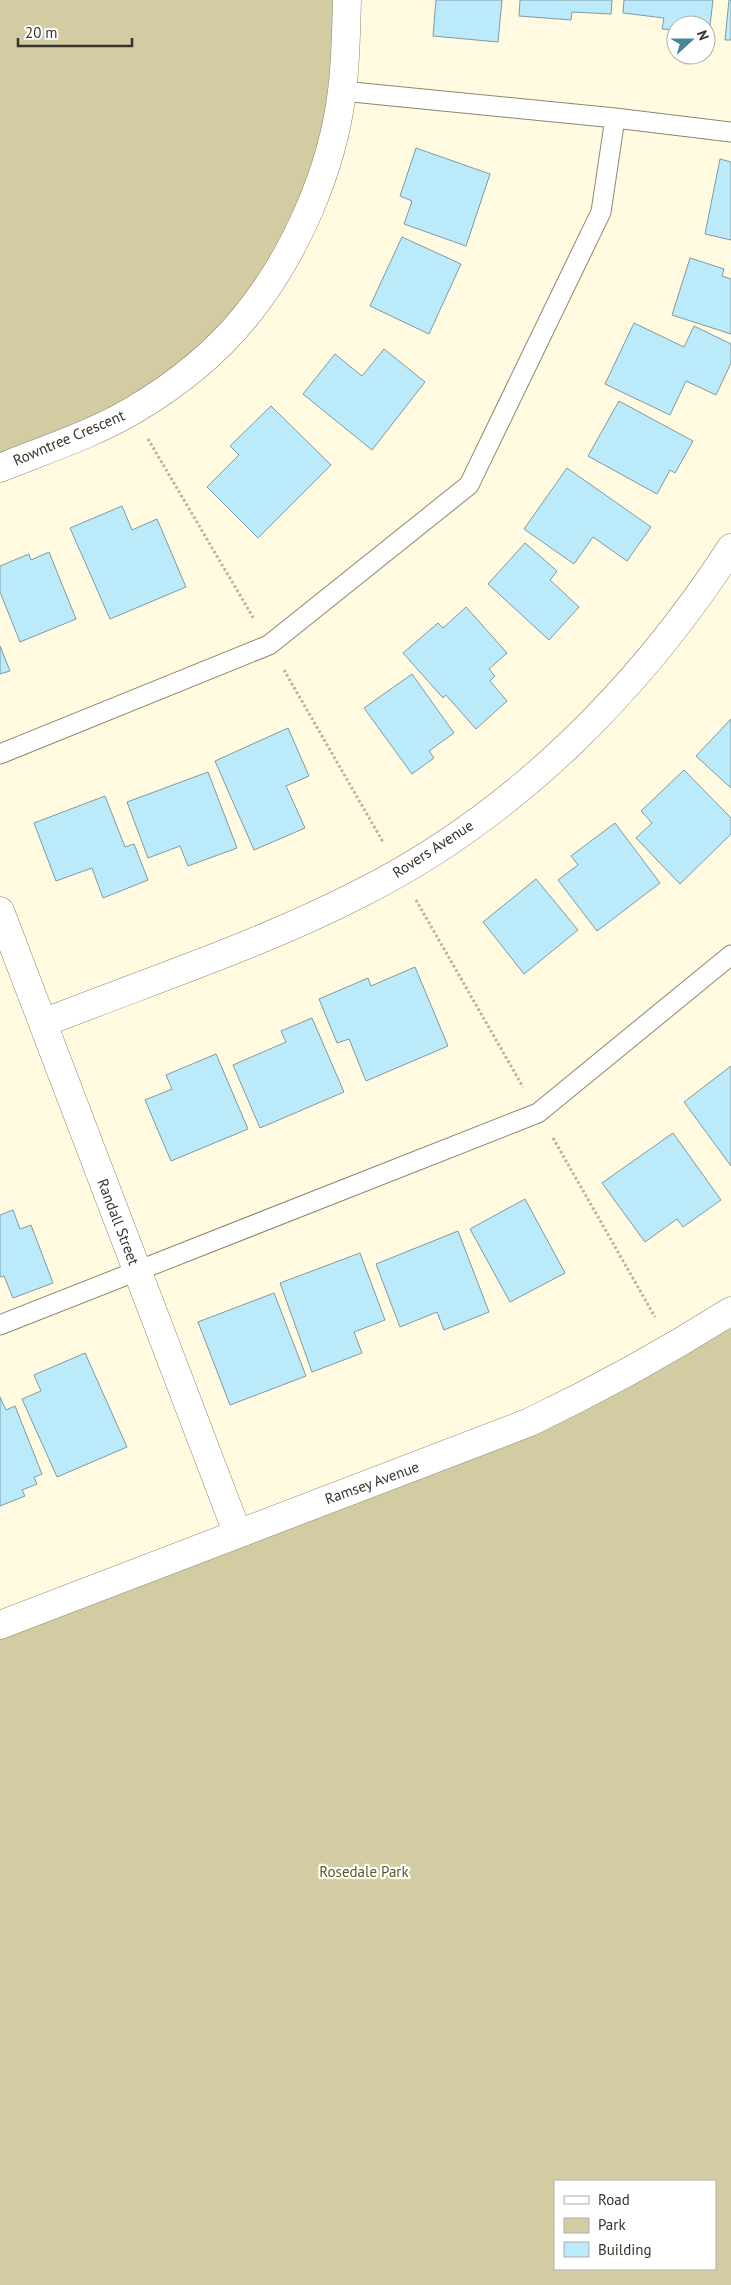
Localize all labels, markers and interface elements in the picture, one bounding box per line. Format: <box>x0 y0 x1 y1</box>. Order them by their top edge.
scale bar <box>18 15 131 47</box>
north arrow <box>666 15 716 65</box>
text: 20 m <box>25 23 58 42</box>
text: N <box>693 28 713 43</box>
street label: Rowntree Crescent <box>10 405 127 470</box>
street label: Rovers Avenue <box>389 815 477 882</box>
street label: Randall Street <box>93 1176 144 1268</box>
street label: Ramsey Avenue <box>322 1457 422 1508</box>
park label: Rosedale Park <box>319 1862 409 1881</box>
legend <box>554 2180 716 2270</box>
text: Road <box>598 2190 630 2209</box>
text: Park <box>598 2215 626 2234</box>
text: Building <box>598 2240 652 2259</box>

